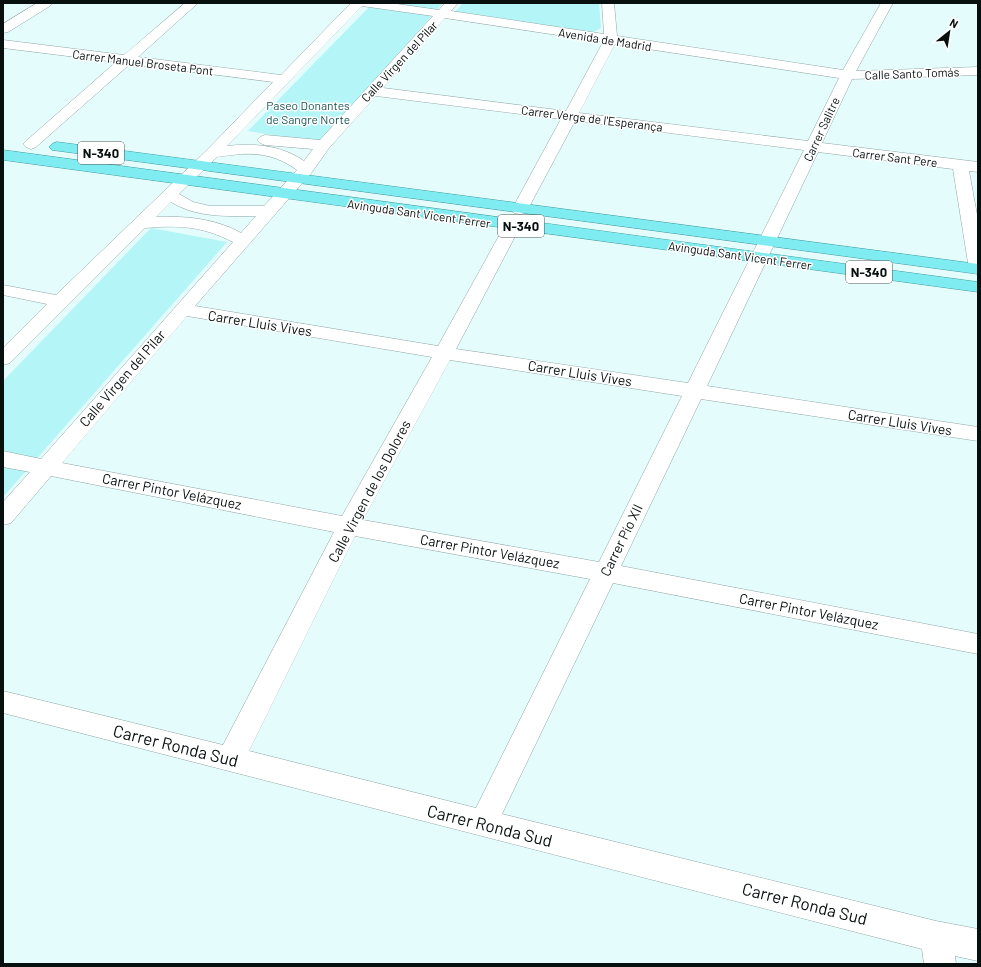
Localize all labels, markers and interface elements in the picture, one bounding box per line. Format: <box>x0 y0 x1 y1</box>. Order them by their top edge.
north arrow <box>929 12 969 52</box>
text: N <box>948 15 961 30</box>
street label: Calle Virgen del Pilar <box>358 17 440 104</box>
street label: Avenida de Madrid <box>557 25 653 53</box>
street label: Carrer Manuel Broseta Pont <box>72 46 214 78</box>
street label: Calle Santo Tomás <box>864 64 960 82</box>
street label: Carrer Salitre <box>800 95 842 163</box>
park label: Paseo Donantes de Sangre Norte <box>266 98 350 126</box>
street label: Carrer Verge de l'Esperança <box>520 102 664 134</box>
road number: N-340 <box>78 142 124 164</box>
street label: Carrer Sant Pere <box>852 145 938 169</box>
street label: Avinguda Sant Vicent Ferrer <box>346 196 492 230</box>
road number: N-340 <box>498 215 544 237</box>
street label: Avinguda Sant Vicent Ferrer <box>667 238 813 272</box>
road number: N-340 <box>846 261 892 283</box>
street label: Carrer Lluis Vives <box>207 306 313 340</box>
street label: Calle Virgen del Pilar <box>75 326 169 430</box>
street label: Carrer Lluis Vives <box>527 356 633 390</box>
street label: Carrer Lluis Vives <box>847 405 953 439</box>
street label: Calle Virgen de los Dolores <box>324 417 414 565</box>
street label: Carrer Pintor Velázquez <box>101 469 243 513</box>
street label: Carrer Pío XII <box>596 501 646 579</box>
street label: Carrer Pintor Velázquez <box>419 530 561 572</box>
street label: Carrer Pintor Velázquez <box>738 589 880 633</box>
street label: Carrer Ronda Sud <box>111 720 241 770</box>
street label: Carrer Ronda Sud <box>425 800 555 850</box>
street label: Carrer Ronda Sud <box>740 878 870 928</box>

